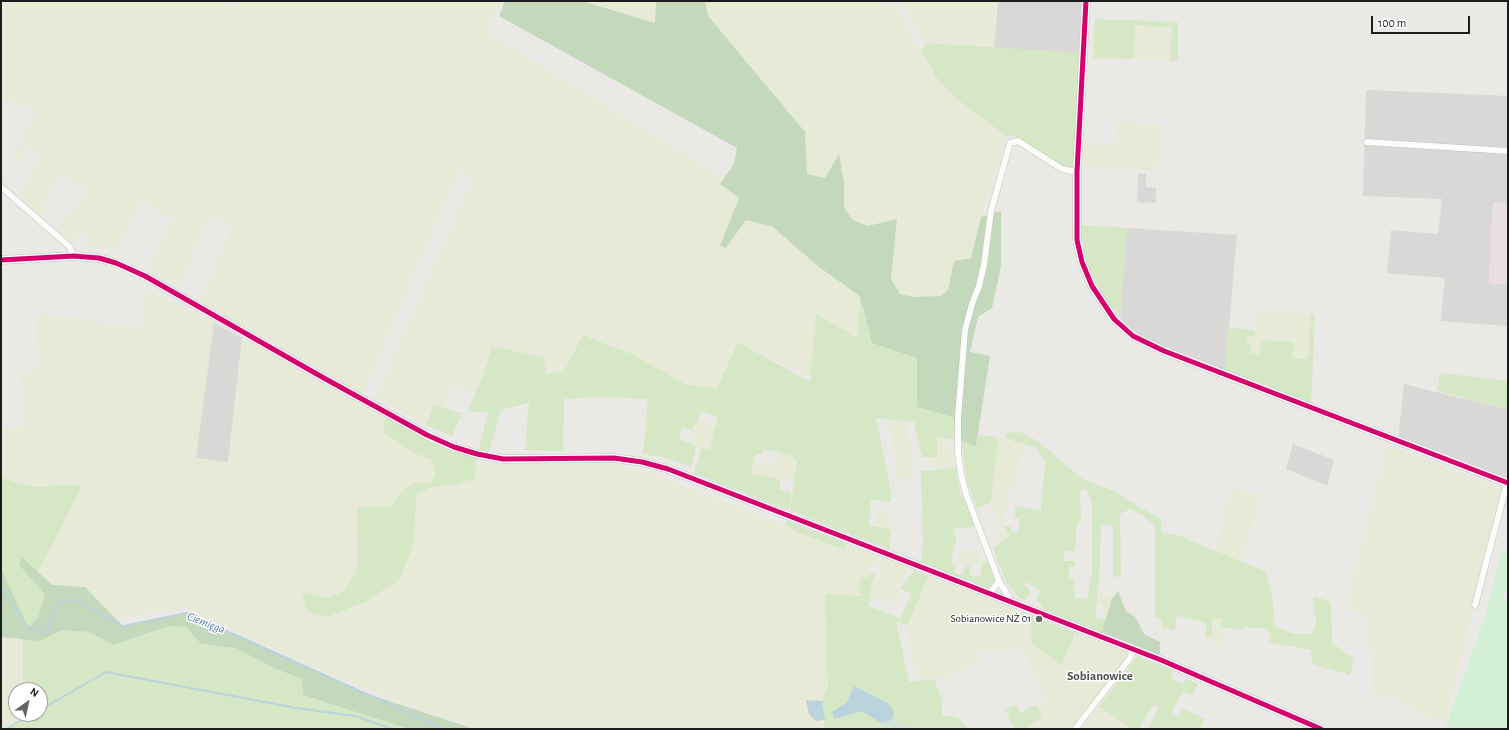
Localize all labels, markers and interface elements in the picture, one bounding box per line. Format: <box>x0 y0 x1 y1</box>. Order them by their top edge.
scale bar <box>1373 8 1472 34</box>
text: 100 m <box>1378 17 1406 29</box>
water label: Ciemięga <box>185 609 227 637</box>
place label: Sobianowice NŻ 01 <box>950 612 1031 626</box>
marker: Sobianowice NŻ 01 <box>1034 614 1044 624</box>
district label: Sobianowice <box>1067 668 1133 684</box>
north arrow <box>8 682 48 722</box>
text: N <box>28 686 40 699</box>

